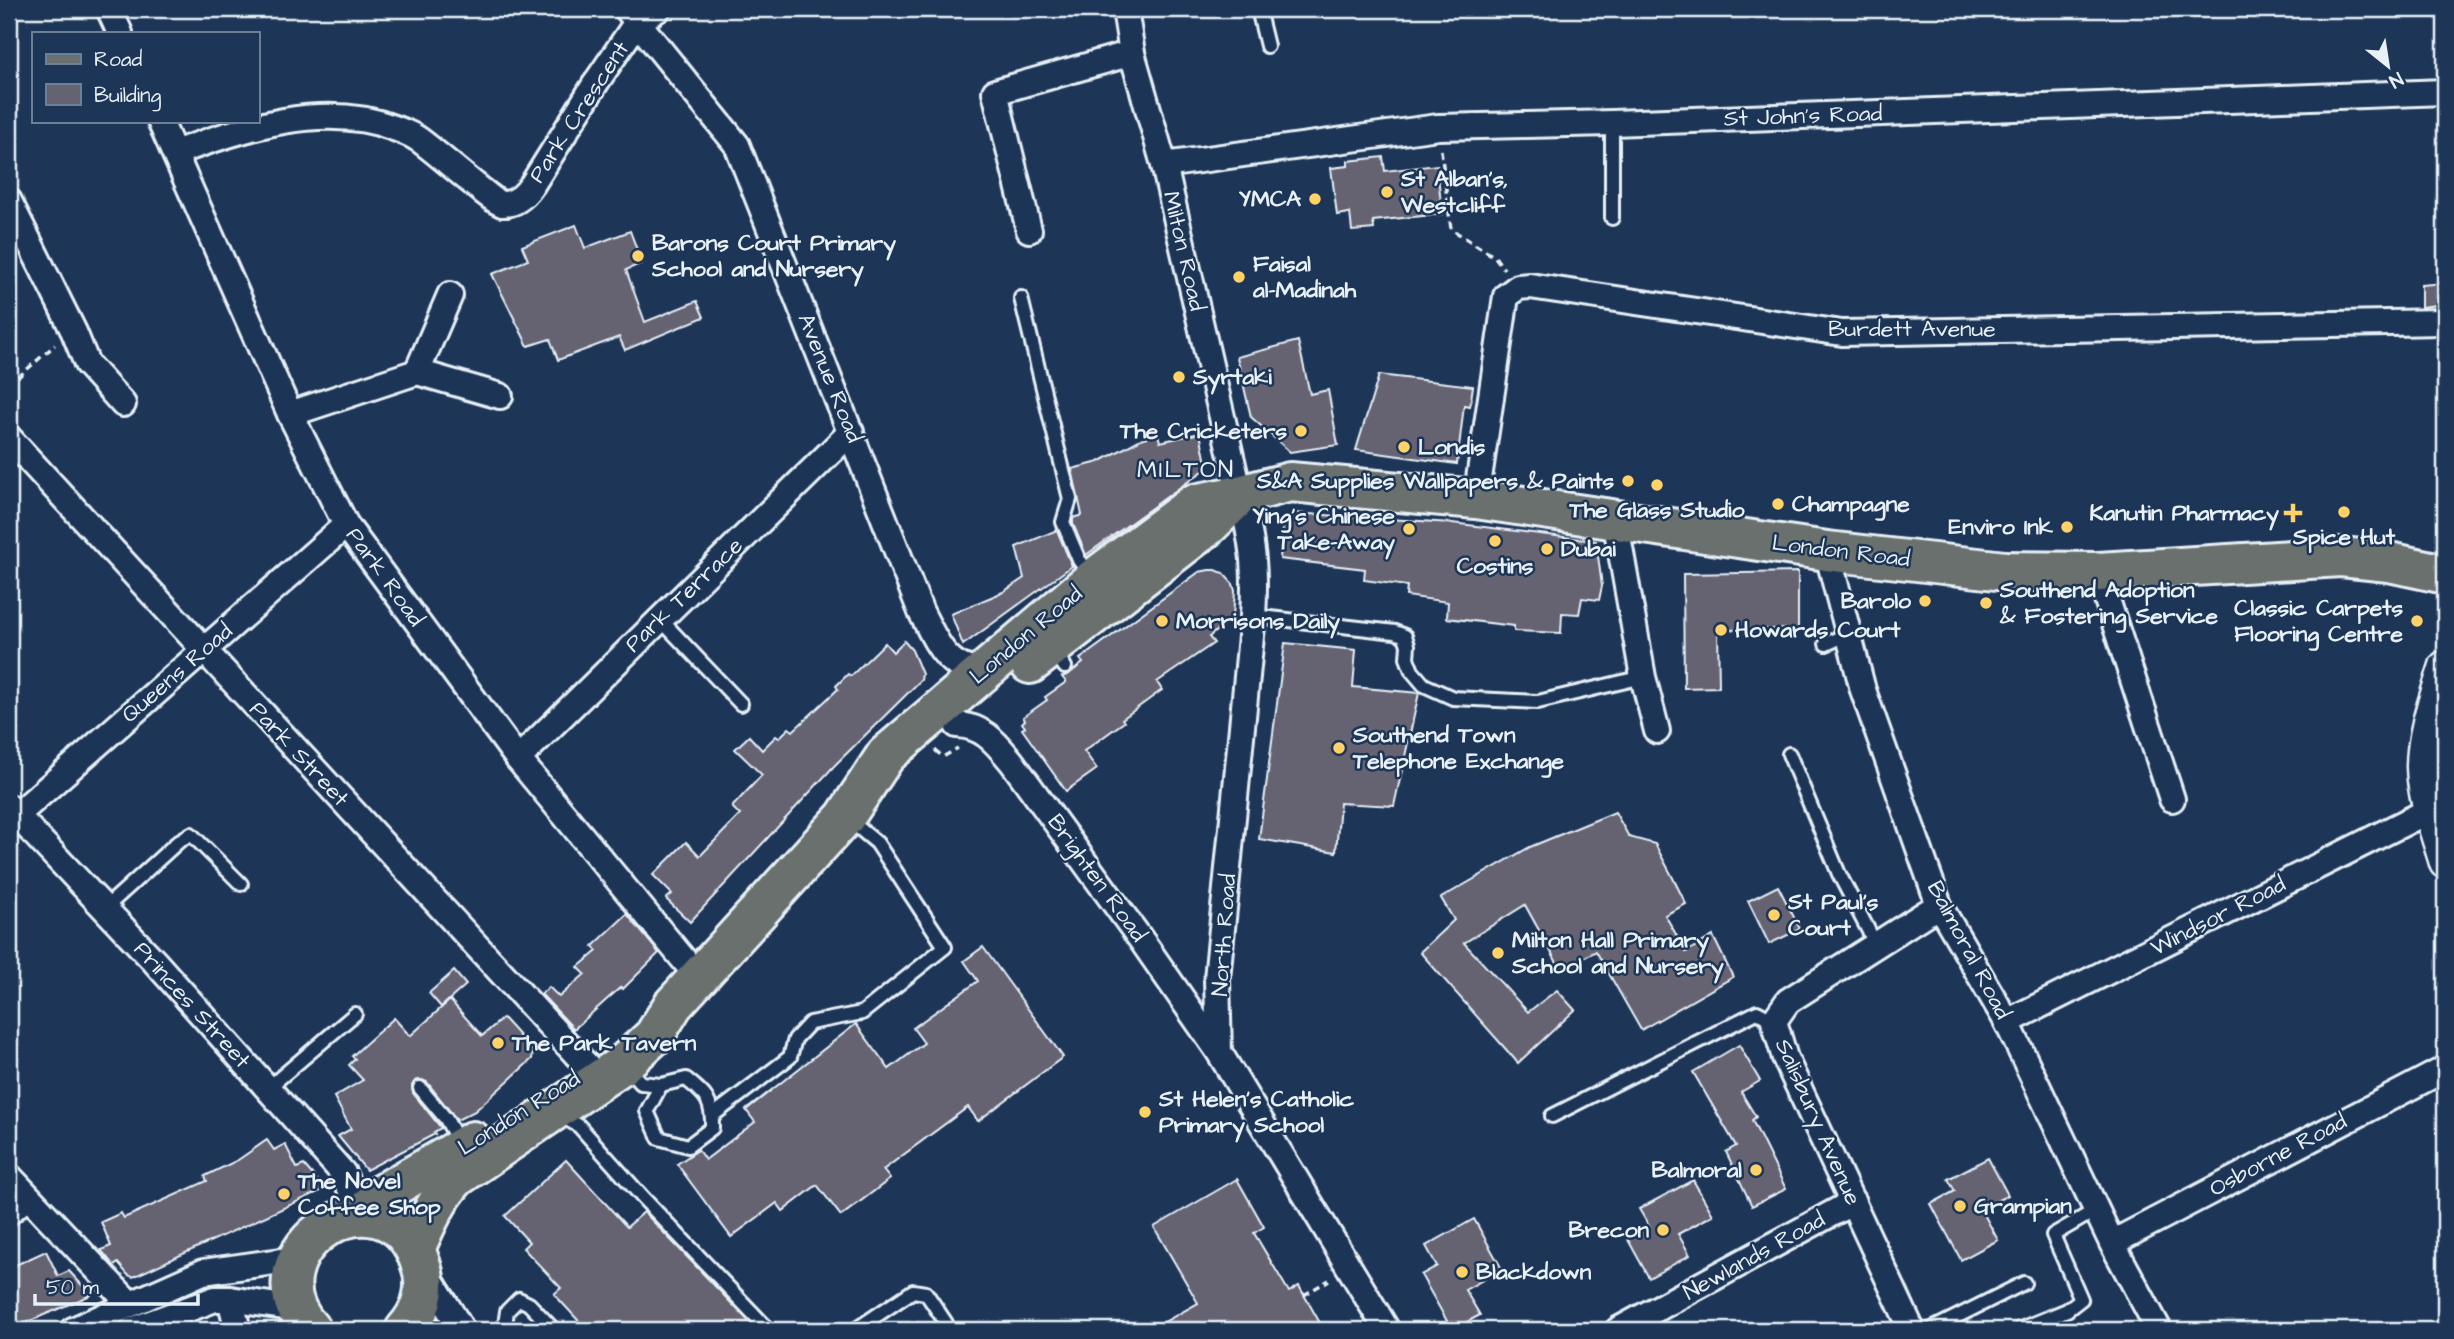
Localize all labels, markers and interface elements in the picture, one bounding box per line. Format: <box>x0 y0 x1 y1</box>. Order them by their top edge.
legend <box>32 32 259 122</box>
north arrow <box>2352 32 2422 102</box>
street label: Park Crescent <box>521 34 637 189</box>
text: Road <box>94 45 142 74</box>
text: N <box>2384 65 2408 94</box>
text: Building <box>94 81 162 112</box>
street label: St John's Road <box>1723 97 1883 135</box>
place label: St Alban's, Westcliff <box>1400 163 1508 221</box>
place label: YMCA <box>1239 183 1301 215</box>
marker: St Alban's, Westcliff <box>1379 184 1395 200</box>
street label: Milton Road <box>1155 188 1213 314</box>
marker: YMCA <box>1307 191 1323 207</box>
place label: Barons Court Primary School and Nursery <box>651 227 896 287</box>
marker: Barons Court Primary School and Nursery <box>630 248 646 264</box>
place label: Faisal al-Madinah <box>1252 248 1357 306</box>
marker: Faisal al-Madinah <box>1231 269 1247 285</box>
street label: Avenue Road <box>790 309 871 448</box>
street label: Burdett Avenue <box>1828 313 1996 345</box>
place label: Syrtaki <box>1192 361 1272 395</box>
marker: Syrtaki <box>1171 369 1187 385</box>
place label: The Cricketers <box>1119 415 1287 447</box>
marker: The Cricketers <box>1293 423 1309 439</box>
place label: Londis <box>1418 431 1486 463</box>
marker: Londis <box>1396 439 1412 455</box>
district label: MILTON <box>1137 453 1235 487</box>
place label: S&A Supplies Wallpapers & Paints <box>1256 465 1614 497</box>
marker: S&A Supplies Wallpapers & Paints <box>1620 473 1636 489</box>
marker: The Glass Studio <box>1649 477 1665 493</box>
place label: Champagne <box>1792 488 1910 521</box>
place label: The Glass Studio <box>1569 494 1744 526</box>
marker: Champagne <box>1770 496 1786 512</box>
place label: Kanutin Pharmacy <box>2089 497 2279 531</box>
place label: Ying's Chinese Take-Away <box>1252 500 1396 560</box>
marker: Spice Hut <box>2336 504 2352 520</box>
marker: Kanutin Pharmacy <box>2285 505 2301 521</box>
place label: Enviro Ink <box>1949 511 2054 543</box>
marker: Enviro Ink <box>2059 519 2075 535</box>
street label: Park Road <box>338 521 432 633</box>
marker: Ying's Chinese Take-Away <box>1401 521 1417 537</box>
place label: Spice Hut <box>2292 521 2396 553</box>
street label: London Road <box>1770 527 1912 575</box>
street label: Park Terrace <box>618 530 750 660</box>
marker: Costins <box>1487 533 1503 549</box>
place label: Dubai <box>1561 533 1616 565</box>
marker: Dubai <box>1539 541 1555 557</box>
place label: Costins <box>1457 550 1534 582</box>
place label: Southend Adoption & Fostering Service <box>1999 574 2218 633</box>
street label: London Road <box>963 578 1090 692</box>
place label: Barolo <box>1841 585 1911 617</box>
place label: Classic Carpets Flooring Centre <box>2234 592 2404 651</box>
marker: Barolo <box>1917 593 1933 609</box>
marker: Southend Adoption & Fostering Service <box>1978 595 1994 611</box>
place label: Morrisons Daily <box>1176 605 1340 639</box>
marker: Morrisons Daily <box>1154 613 1170 629</box>
marker: Classic Carpets Flooring Centre <box>2409 613 2425 629</box>
place label: Howards Court <box>1735 614 1901 646</box>
street label: Queens Road <box>114 616 240 730</box>
marker: Howards Court <box>1713 622 1729 638</box>
street label: Park Street <box>242 694 357 814</box>
place label: Southend Town Telephone Exchange <box>1352 719 1565 778</box>
marker: Southend Town Telephone Exchange <box>1331 740 1347 756</box>
street label: Brighten Road <box>1039 807 1154 949</box>
street label: Windsor Road <box>2145 868 2291 964</box>
street label: North Road <box>1204 872 1244 997</box>
street label: Balmoral Road <box>1919 875 2019 1025</box>
place label: St Paul's Court <box>1787 886 1879 944</box>
marker: St Paul's Court <box>1766 907 1782 923</box>
place label: Milton Hall Primary School and Nursery <box>1511 924 1724 984</box>
street label: Princes Street <box>126 934 258 1076</box>
marker: Milton Hall Primary School and Nursery <box>1490 945 1506 961</box>
place label: The Park Tavern <box>511 1027 697 1059</box>
street label: Salisbury Avenue <box>1766 1034 1869 1211</box>
marker: The Park Tavern <box>490 1035 506 1051</box>
street label: London Road <box>452 1063 586 1163</box>
place label: St Helen's Catholic Primary School <box>1158 1083 1354 1143</box>
marker: St Helen's Catholic Primary School <box>1137 1104 1153 1120</box>
street label: Osborne Road <box>2204 1105 2353 1205</box>
place label: Balmoral <box>1651 1154 1742 1186</box>
marker: Balmoral <box>1748 1162 1764 1178</box>
place label: The Novel Coffee Shop <box>297 1165 441 1223</box>
marker: The Novel Coffee Shop <box>276 1186 292 1202</box>
place label: Grampian <box>1974 1190 2072 1222</box>
marker: Grampian <box>1952 1198 1968 1214</box>
street label: Newlands Road <box>1677 1204 1831 1308</box>
place label: Brecon <box>1569 1214 1649 1246</box>
marker: Brecon <box>1655 1222 1671 1238</box>
place label: Blackdown <box>1476 1256 1592 1288</box>
scale bar <box>35 1262 198 1306</box>
marker: Blackdown <box>1454 1264 1470 1280</box>
text: 50 m <box>46 1273 100 1302</box>

